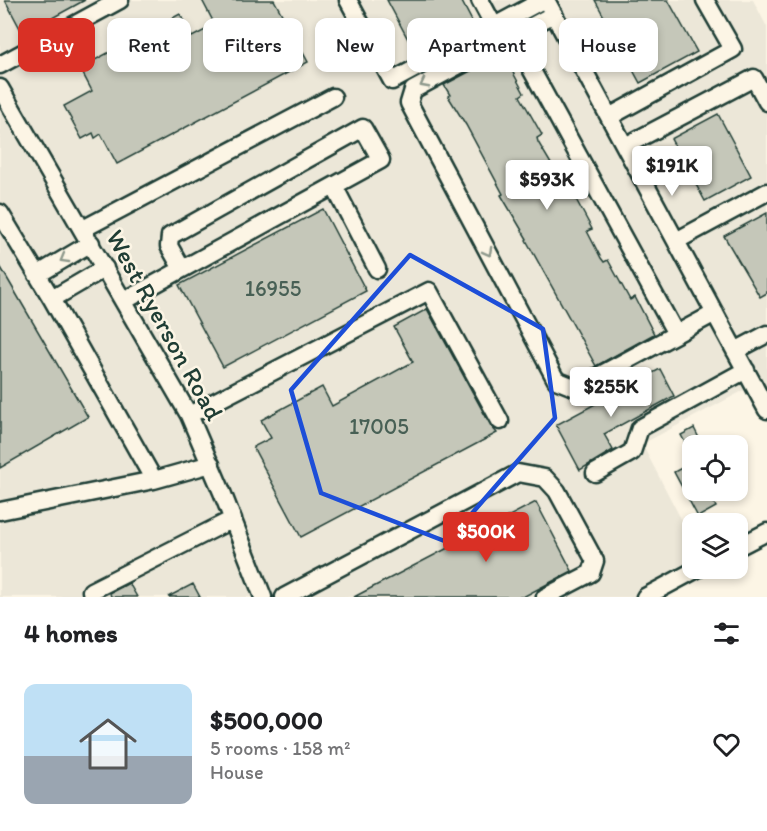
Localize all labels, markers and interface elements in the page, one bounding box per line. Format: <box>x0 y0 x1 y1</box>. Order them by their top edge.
chip: Buy <box>18 18 95 72</box>
chip: Rent <box>107 18 191 72</box>
chip: Filters <box>203 18 303 72</box>
chip: New <box>315 18 395 72</box>
chip: Apartment <box>407 18 547 72</box>
chip: House <box>559 18 658 72</box>
one-way arrow <box>420 77 430 88</box>
pin: $191K <box>630 146 714 197</box>
text: $191K <box>646 153 698 177</box>
pin: $593K <box>505 160 589 211</box>
text: $593K <box>520 167 574 191</box>
street label: West Ryerson Road <box>99 224 231 427</box>
one-way arrow <box>481 246 492 256</box>
one-way arrow <box>60 252 70 263</box>
house number: 16955 <box>245 275 301 302</box>
pin: $255K <box>569 367 653 418</box>
text: $255K <box>584 374 638 398</box>
house number: 17005 <box>349 413 409 440</box>
map controls <box>682 435 748 579</box>
button: locate <box>682 435 748 501</box>
pin: $500K <box>444 512 528 563</box>
button: layers <box>682 513 748 579</box>
text: $500K <box>457 519 515 543</box>
text: 4 homes <box>24 617 118 649</box>
icon: filters <box>710 617 743 650</box>
text: $500,000 <box>210 704 323 736</box>
icon: home <box>72 708 144 780</box>
icon: heart <box>710 728 743 761</box>
text: 5 rooms · 158 m² <box>210 736 351 760</box>
text: House <box>210 760 264 784</box>

